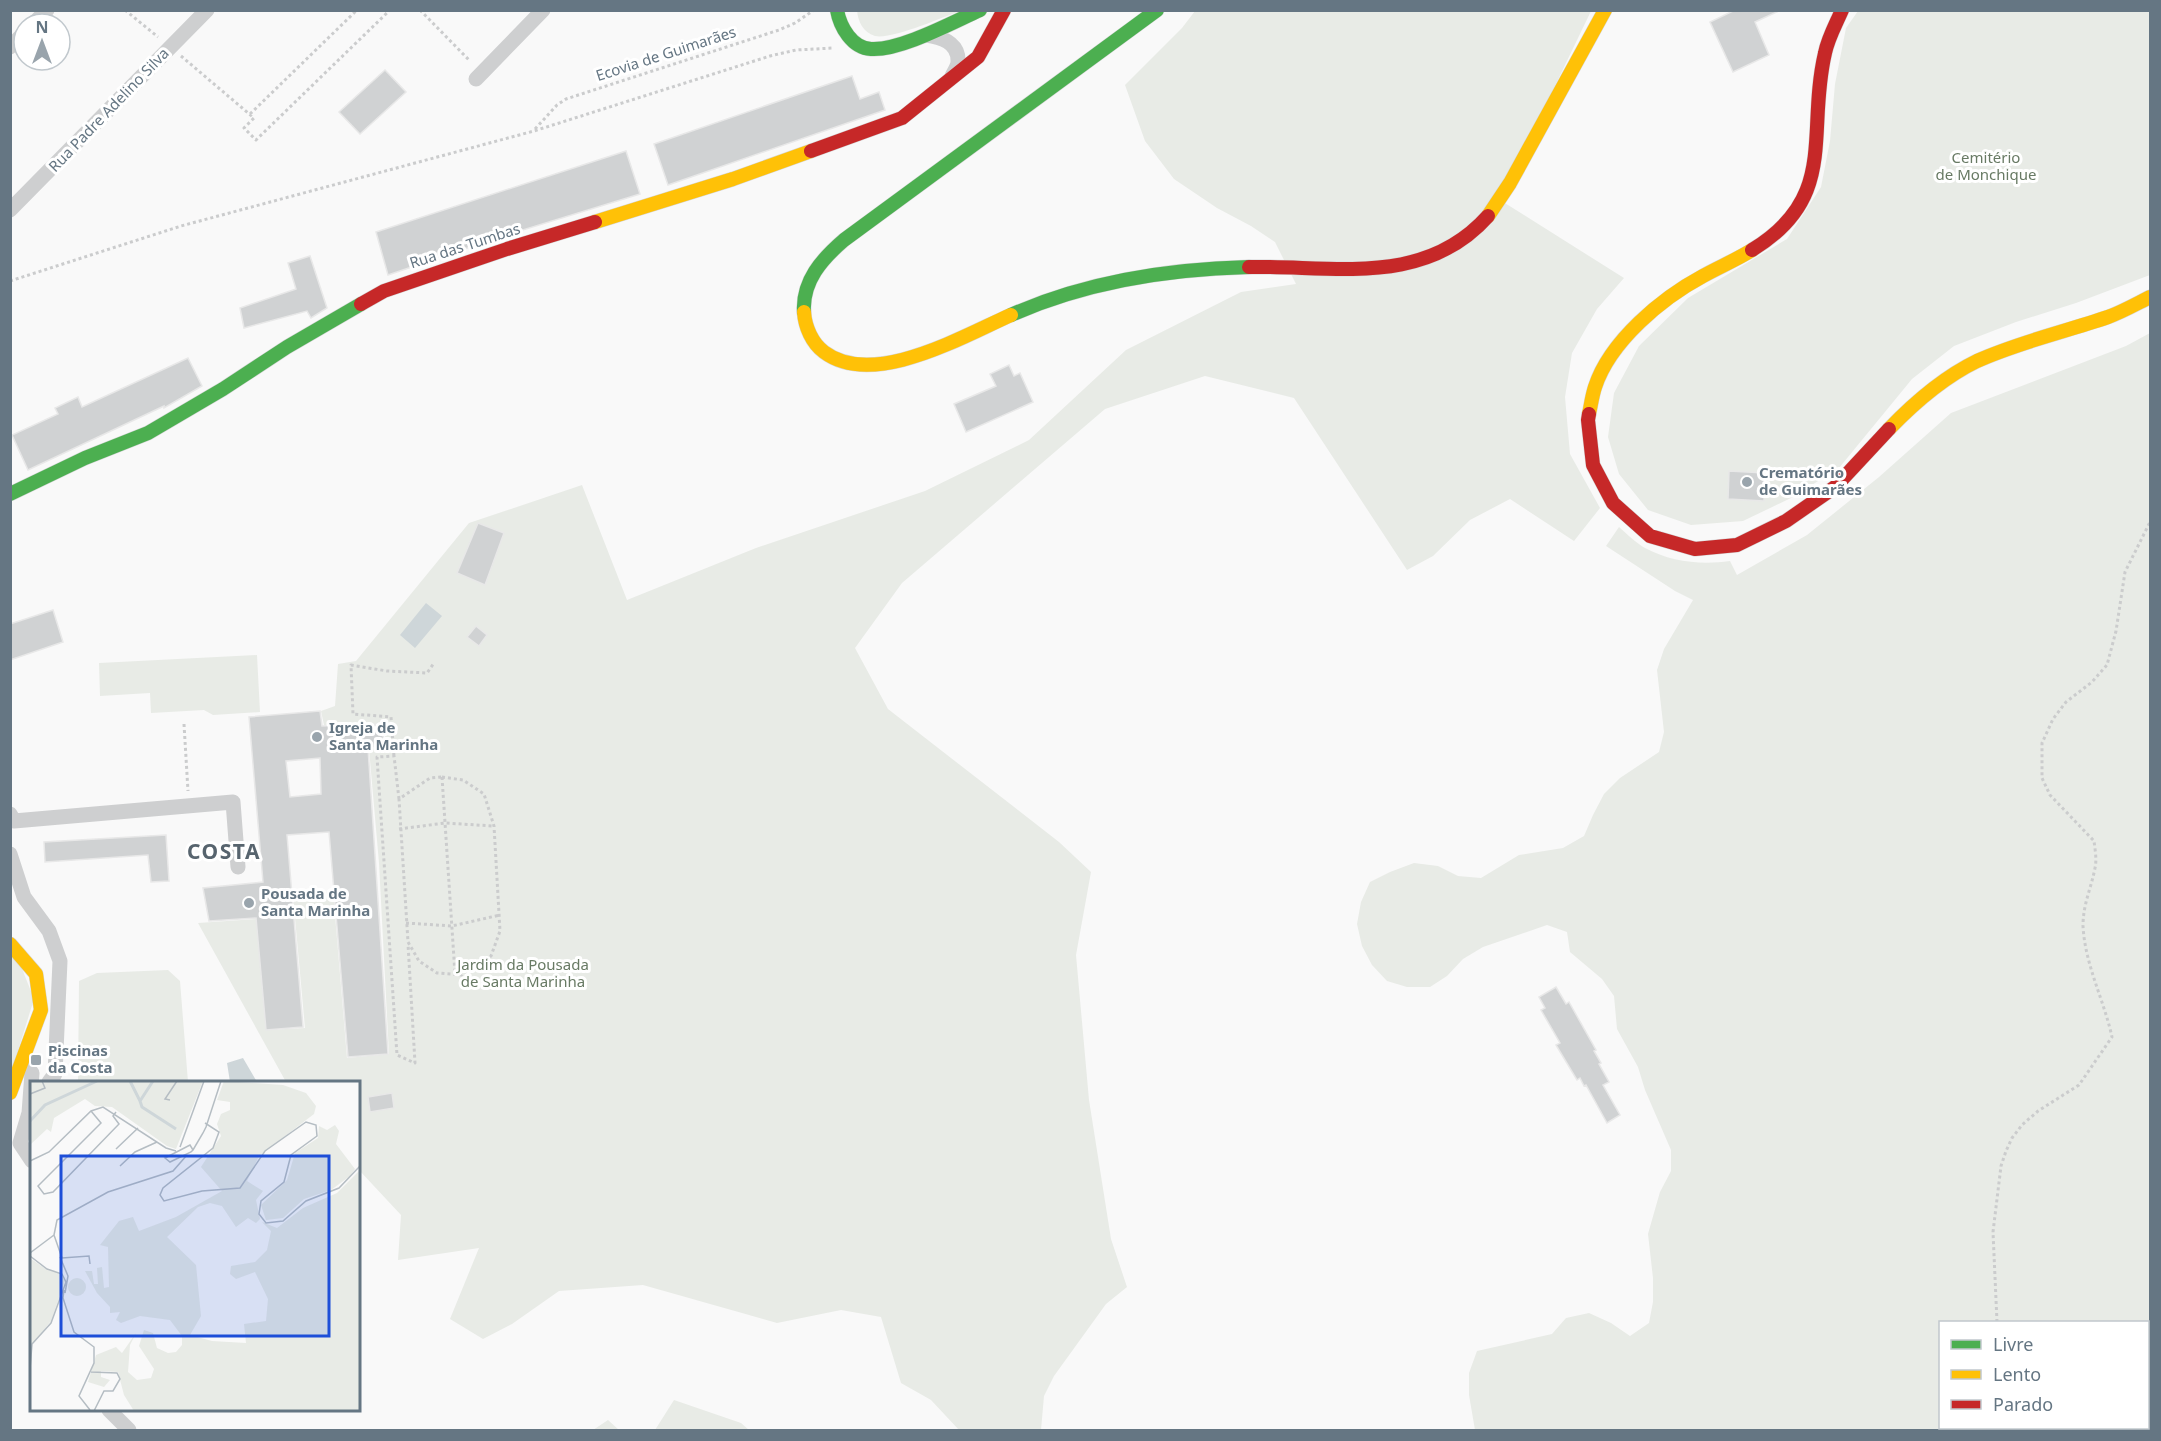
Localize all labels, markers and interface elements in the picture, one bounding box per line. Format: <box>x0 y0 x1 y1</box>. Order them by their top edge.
north arrow <box>12 12 72 72</box>
text: N <box>35 16 49 38</box>
street label: Ecovia de Guimarães <box>593 21 738 85</box>
street label: Rua Padre Adelino Silva <box>44 43 173 176</box>
park label: Cemitério de Monchique <box>1936 147 2036 184</box>
street label: Rua das Tumbas <box>407 218 523 272</box>
place label: Crematório de Guimarães <box>1759 462 1862 499</box>
marker: Crematório de Guimarães <box>1740 475 1754 489</box>
place label: Igreja de Santa Marinha <box>329 717 438 754</box>
marker: Igreja de Santa Marinha <box>310 730 324 744</box>
district label: COSTA <box>187 837 261 865</box>
place label: Pousada de Santa Marinha <box>261 883 370 920</box>
marker: Pousada de Santa Marinha <box>242 896 256 910</box>
park label: Jardim da Pousada de Santa Marinha <box>455 954 589 991</box>
place label: Piscinas da Costa <box>48 1040 112 1077</box>
marker: Piscinas da Costa <box>29 1053 43 1067</box>
inset map <box>30 1081 360 1411</box>
legend <box>1939 1321 2149 1429</box>
text: Livre <box>1993 1332 2033 1356</box>
text: Lento <box>1993 1362 2041 1386</box>
text: Parado <box>1993 1392 2053 1416</box>

